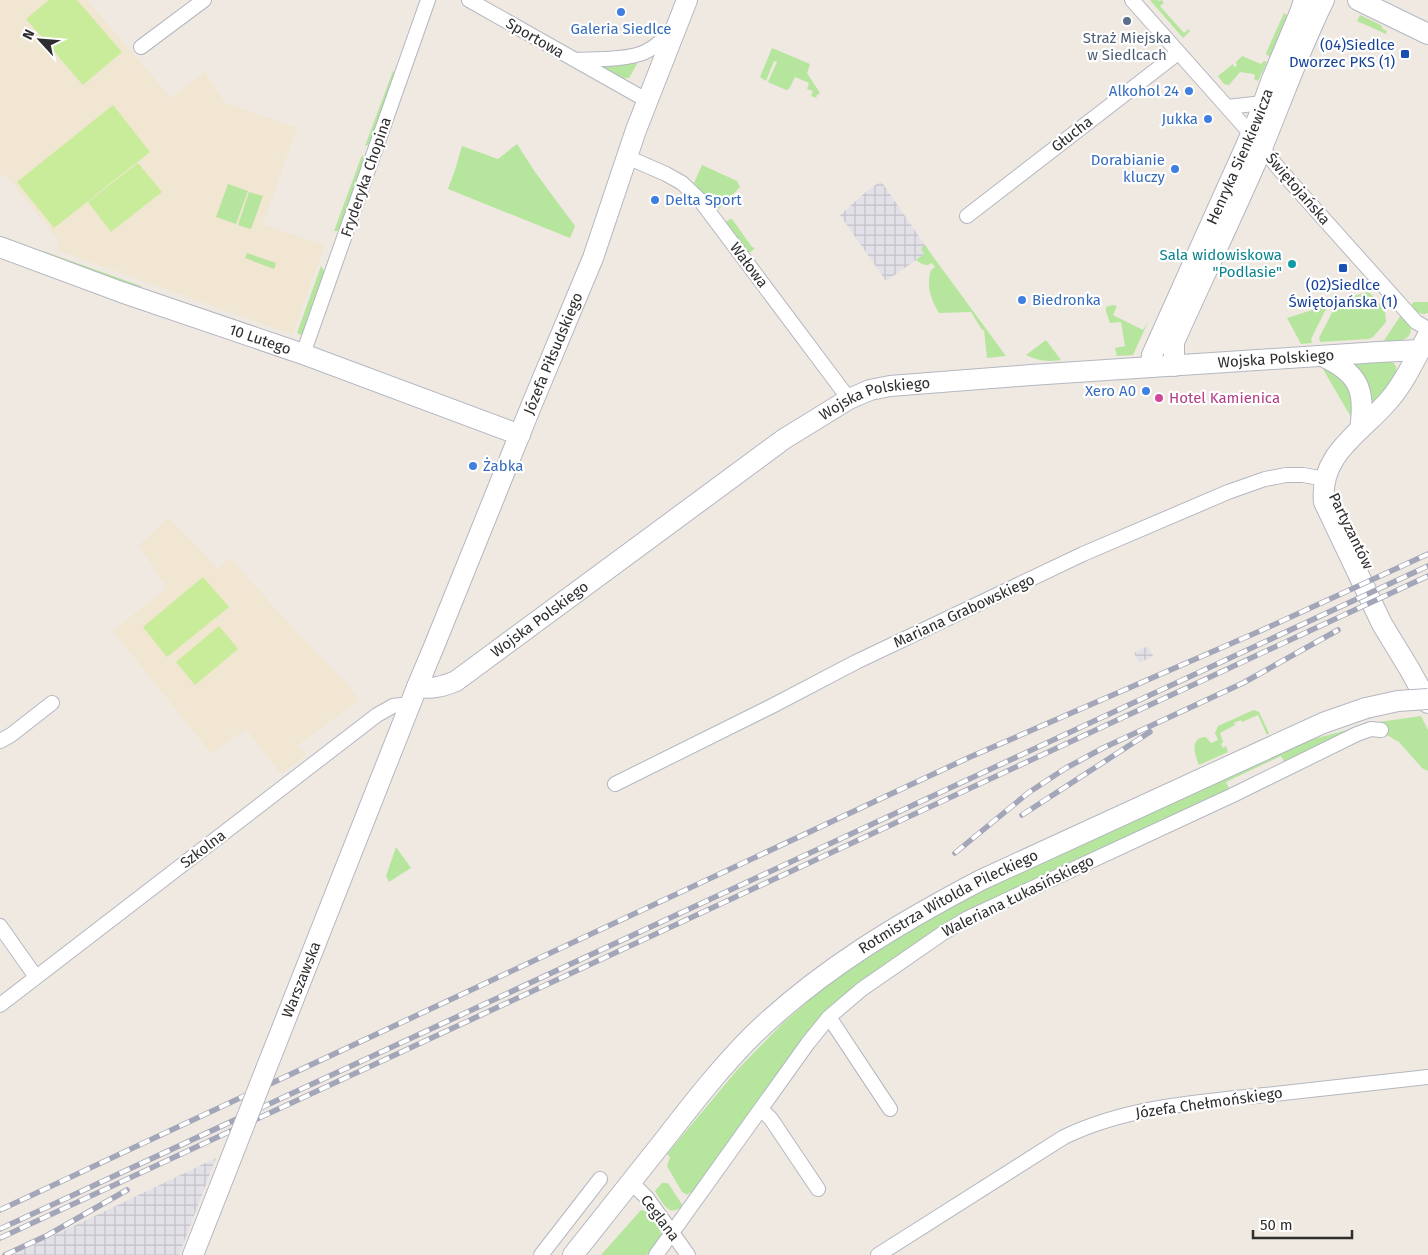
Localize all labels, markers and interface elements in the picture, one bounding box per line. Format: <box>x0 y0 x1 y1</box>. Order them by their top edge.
marker: Galeria Siedlce <box>615 6 627 18</box>
street label: Sportowa <box>503 14 567 62</box>
north arrow <box>15 15 65 65</box>
marker: Straż Miejska w Siedlcach <box>1121 15 1133 27</box>
place label: Galeria Siedlce <box>570 20 672 38</box>
text: N <box>19 27 38 42</box>
place label: Straż Miejska w Siedlcach <box>1083 29 1171 64</box>
place label: (04)Siedlce Dworzec PKS (1) <box>1289 36 1395 71</box>
marker: (04)Siedlce Dworzec PKS (1) <box>1399 48 1411 60</box>
place label: Alkohol 24 <box>1109 82 1179 100</box>
marker: Alkohol 24 <box>1183 85 1195 97</box>
street label: Henryka Sienkiewicza <box>1203 86 1277 227</box>
place label: Jukka <box>1161 110 1198 128</box>
street label: Głucha <box>1048 112 1096 156</box>
marker: Jukka <box>1202 113 1214 125</box>
street label: Fryderyka Chopina <box>337 115 395 239</box>
street label: Świętojańska <box>1262 149 1334 229</box>
place label: Dorabianie kluczy <box>1091 151 1166 186</box>
marker: Dorabianie kluczy <box>1169 163 1181 175</box>
place label: Delta Sport <box>665 191 742 209</box>
marker: Delta Sport <box>649 194 661 206</box>
street label: Wałowa <box>726 239 772 291</box>
place label: Sala widowiskowa "Podlasie" <box>1160 246 1282 281</box>
marker: Sala widowiskowa "Podlasie" <box>1286 258 1298 270</box>
marker: (02)Siedlce Świętojańska (1) <box>1337 262 1349 274</box>
place label: (02)Siedlce Świętojańska (1) <box>1289 276 1398 311</box>
street label: Józefa Piłsudskiego <box>520 290 587 417</box>
place label: Biedronka <box>1032 291 1101 309</box>
marker: Biedronka <box>1016 294 1028 306</box>
street label: 10 Lutego <box>227 320 294 358</box>
street label: Wojska Polskiego <box>1217 346 1335 372</box>
street label: Wojska Polskiego <box>816 374 931 424</box>
place label: Xero A0 <box>1085 382 1136 400</box>
marker: Xero A0 <box>1140 385 1152 397</box>
place label: Hotel Kamienica <box>1169 389 1280 407</box>
marker: Hotel Kamienica <box>1153 392 1165 404</box>
place label: Żabka <box>483 457 523 475</box>
marker: Żabka <box>467 460 479 472</box>
street label: Partyzantów <box>1325 490 1377 572</box>
street label: Mariana Grabowskiego <box>891 570 1037 652</box>
street label: Wojska Polskiego <box>487 577 592 661</box>
street label: Szkolna <box>177 826 229 872</box>
street label: Rotmistrza Witolda Pileckiego <box>855 846 1041 958</box>
street label: Waleriana Łukasińskiego <box>939 851 1097 941</box>
street label: Warszawska <box>278 939 324 1020</box>
street label: Józefa Chełmońskiego <box>1134 1084 1284 1122</box>
street label: Ceglana <box>637 1191 683 1245</box>
scale bar <box>1253 1208 1352 1240</box>
text: 50 m <box>1260 1216 1293 1234</box>

